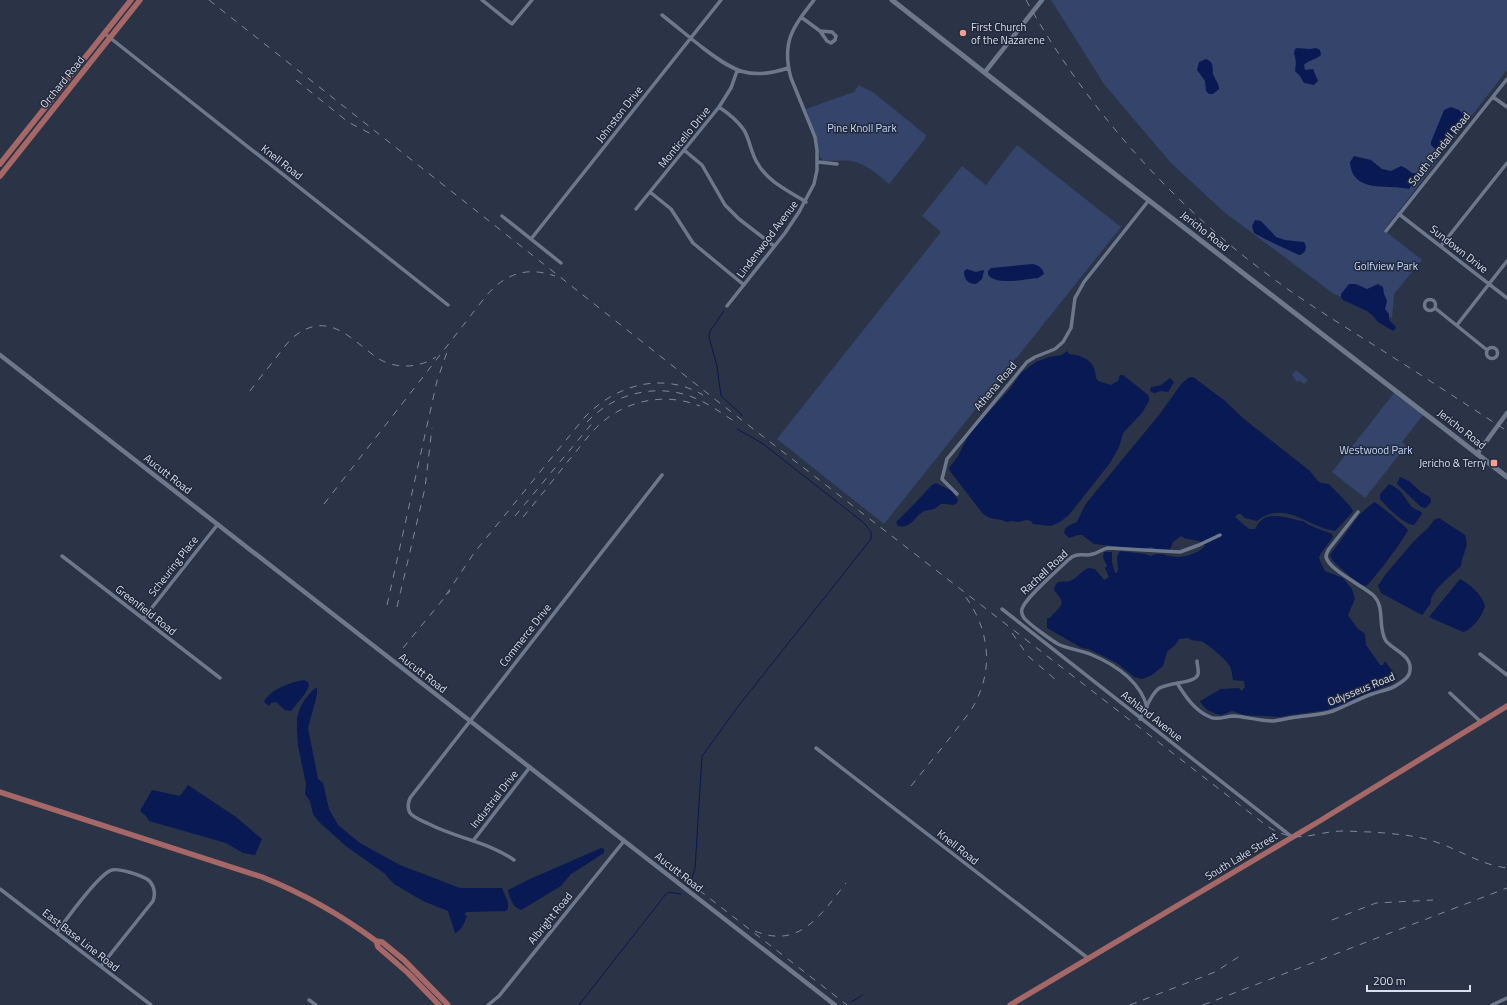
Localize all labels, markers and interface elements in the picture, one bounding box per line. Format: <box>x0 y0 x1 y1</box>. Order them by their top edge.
place label: First Church of the Nazarene <box>971 19 1045 48</box>
marker: First Church of the Nazarene <box>958 28 968 38</box>
street label: Orchard Road <box>36 52 88 111</box>
street label: Johnston Drive <box>592 82 646 146</box>
street label: Monticello Drive <box>654 103 714 171</box>
street label: South Randall Road <box>1404 109 1474 189</box>
park label: Pine Knoll Park <box>827 120 897 136</box>
street label: Knell Road <box>258 141 306 183</box>
street label: Lindenwood Avenue <box>733 197 802 281</box>
street label: Jericho Road <box>1177 207 1233 255</box>
street label: Sundown Drive <box>1426 221 1492 277</box>
park label: Golfview Park <box>1354 258 1419 274</box>
street label: Athena Road <box>970 358 1020 414</box>
street label: Jericho Road <box>1434 405 1490 453</box>
park label: Westwood Park <box>1339 442 1413 458</box>
street label: Aucutt Road <box>141 450 196 498</box>
place label: Jericho & Terry <box>1419 455 1487 471</box>
marker: Jericho & Terry <box>1489 458 1499 468</box>
street label: Scheuring Place <box>144 532 202 600</box>
street label: Rachell Road <box>1017 546 1071 598</box>
street label: Greenfield Road <box>112 581 180 639</box>
street label: Commerce Drive <box>495 600 555 670</box>
street label: Aucutt Road <box>396 649 451 697</box>
street label: Odysseus Road <box>1325 668 1397 710</box>
street label: Ashland Avenue <box>1118 687 1187 745</box>
street label: Industrial Drive <box>466 766 522 832</box>
street label: Knell Road <box>934 826 982 868</box>
street label: South Lake Street <box>1202 828 1280 884</box>
street label: Aucutt Road <box>652 848 707 896</box>
street label: Albright Road <box>524 888 576 947</box>
street label: East Base Line Road <box>39 905 123 975</box>
scale bar <box>1367 967 1470 993</box>
text: 200 m <box>1373 971 1406 990</box>

